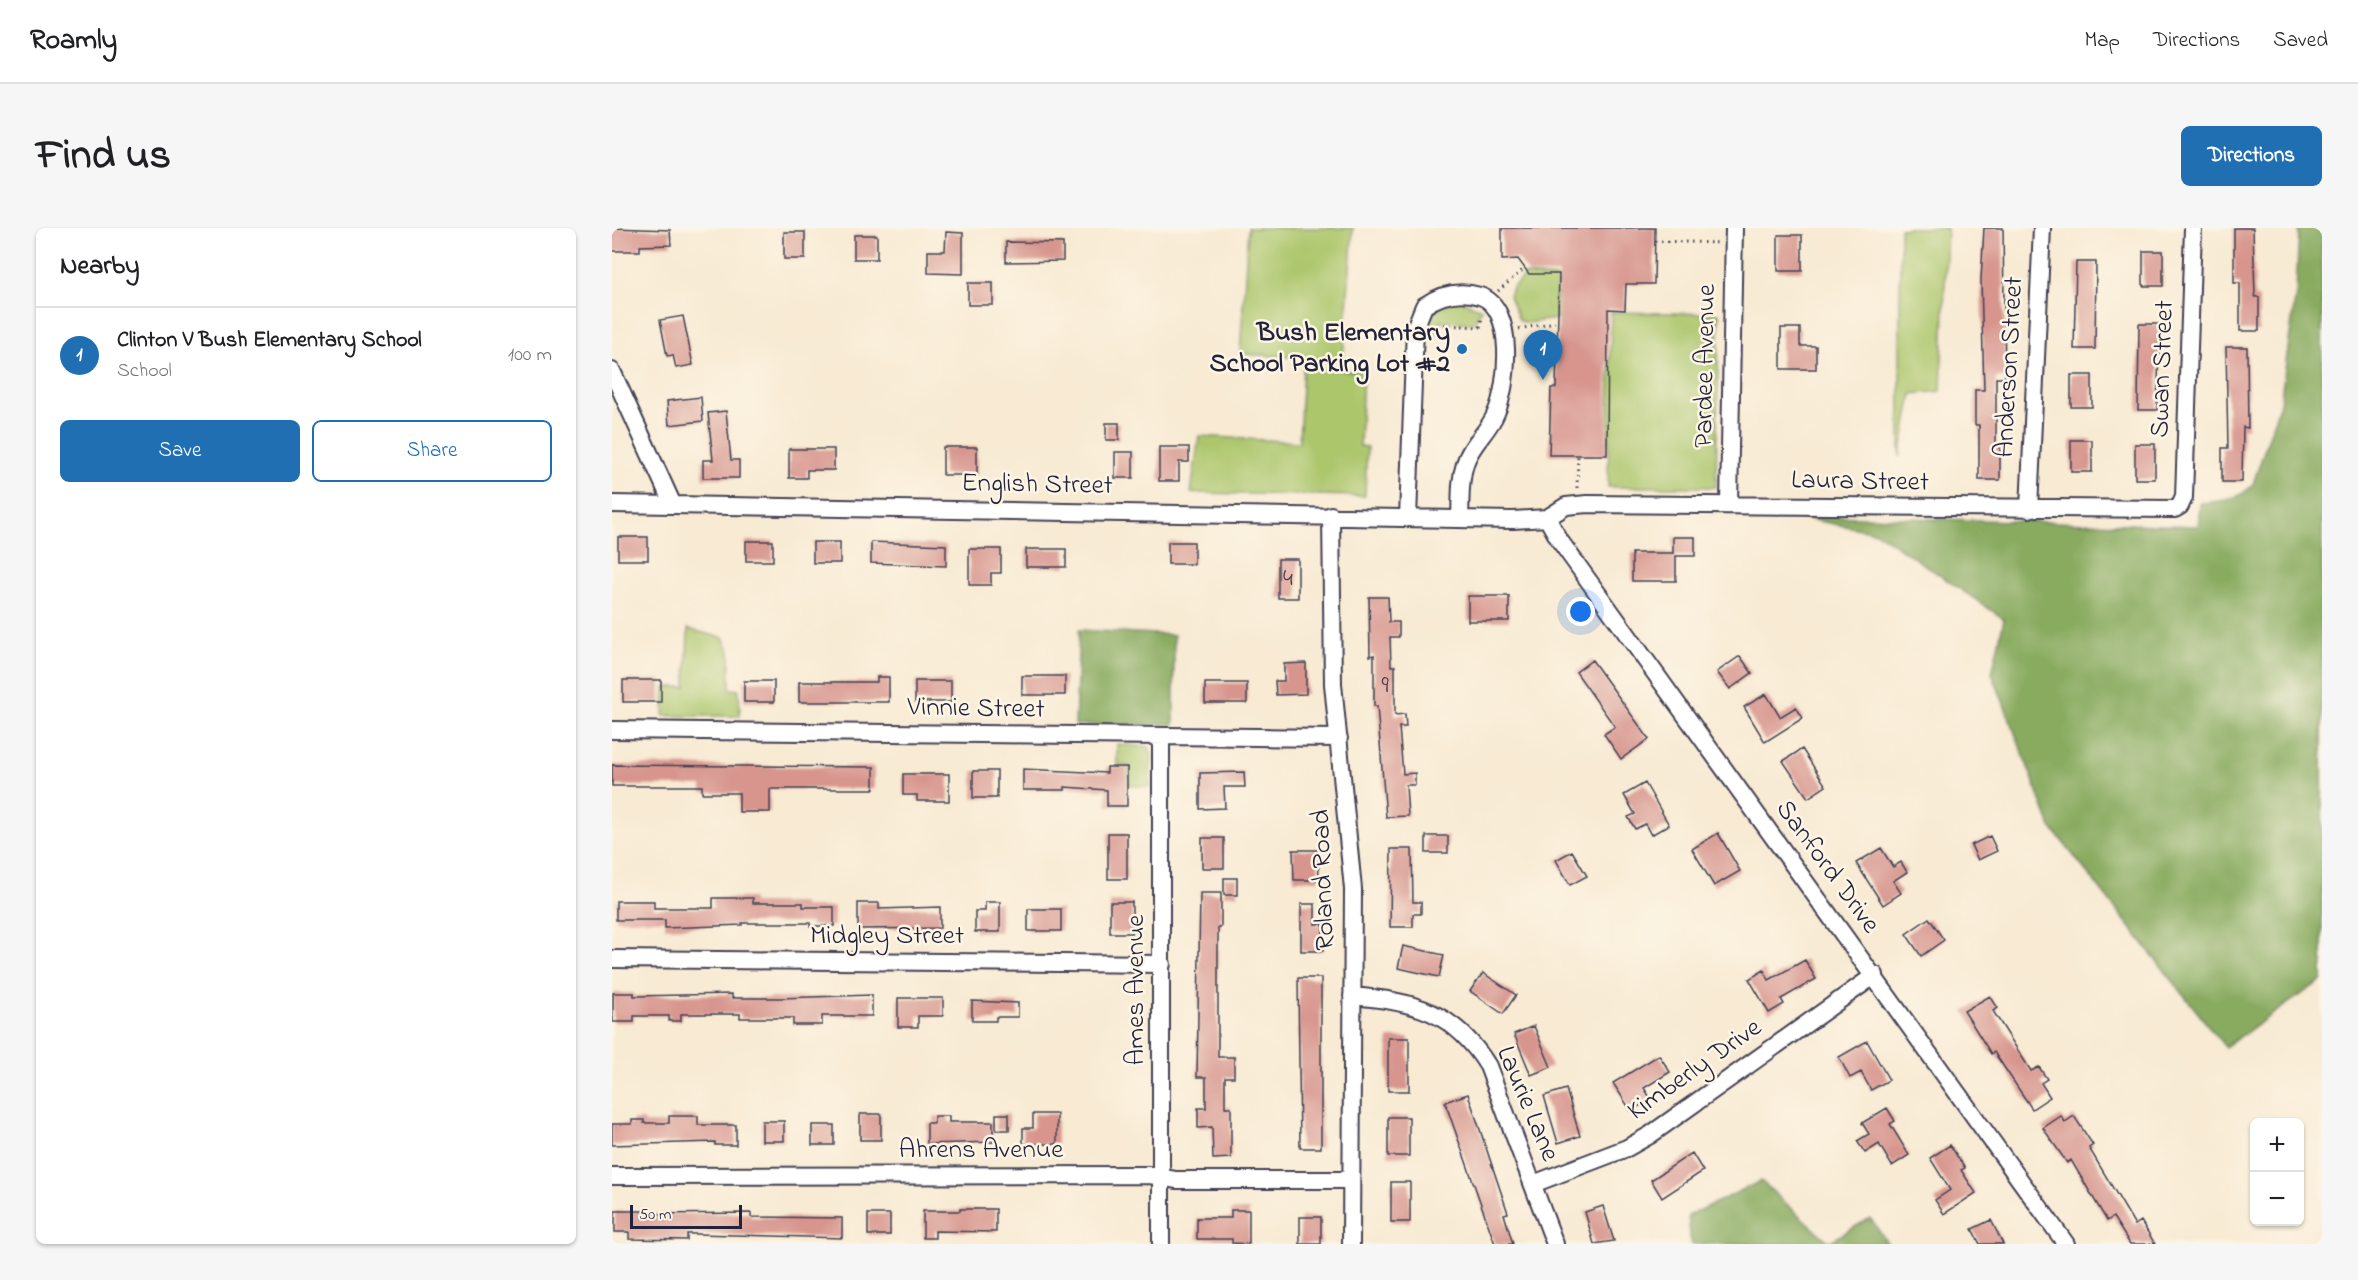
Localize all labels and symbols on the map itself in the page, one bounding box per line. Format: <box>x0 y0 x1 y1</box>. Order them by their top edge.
street label: Anderson Street <box>1986 275 2034 459</box>
street label: Pardee Avenue <box>1685 283 1727 448</box>
street label: Swan Street <box>2141 299 2185 439</box>
place label: Bush Elementary School Parking Lot #2 <box>1209 314 1451 385</box>
pin: 1 <box>1524 330 1562 380</box>
marker: Bush Elementary School Parking Lot #2 <box>1455 342 1469 356</box>
street label: Laura Street <box>1791 461 1929 503</box>
street label: English Street <box>961 464 1113 506</box>
house number: 4 <box>1283 562 1293 597</box>
your location <box>1566 597 1595 626</box>
house number: 9 <box>1381 669 1389 704</box>
street label: Vinnie Street <box>906 688 1045 730</box>
street label: Sanford Drive <box>1765 792 1889 943</box>
street label: Roland Road <box>1302 809 1346 951</box>
street label: Ames Avenue <box>1117 914 1156 1065</box>
street label: Midgley Street <box>810 917 964 956</box>
street label: Kimberly Drive <box>1620 1009 1771 1131</box>
street label: Laurie Lane <box>1485 1040 1569 1169</box>
street label: Ahrens Avenue <box>899 1131 1064 1170</box>
scale bar <box>630 1202 742 1230</box>

